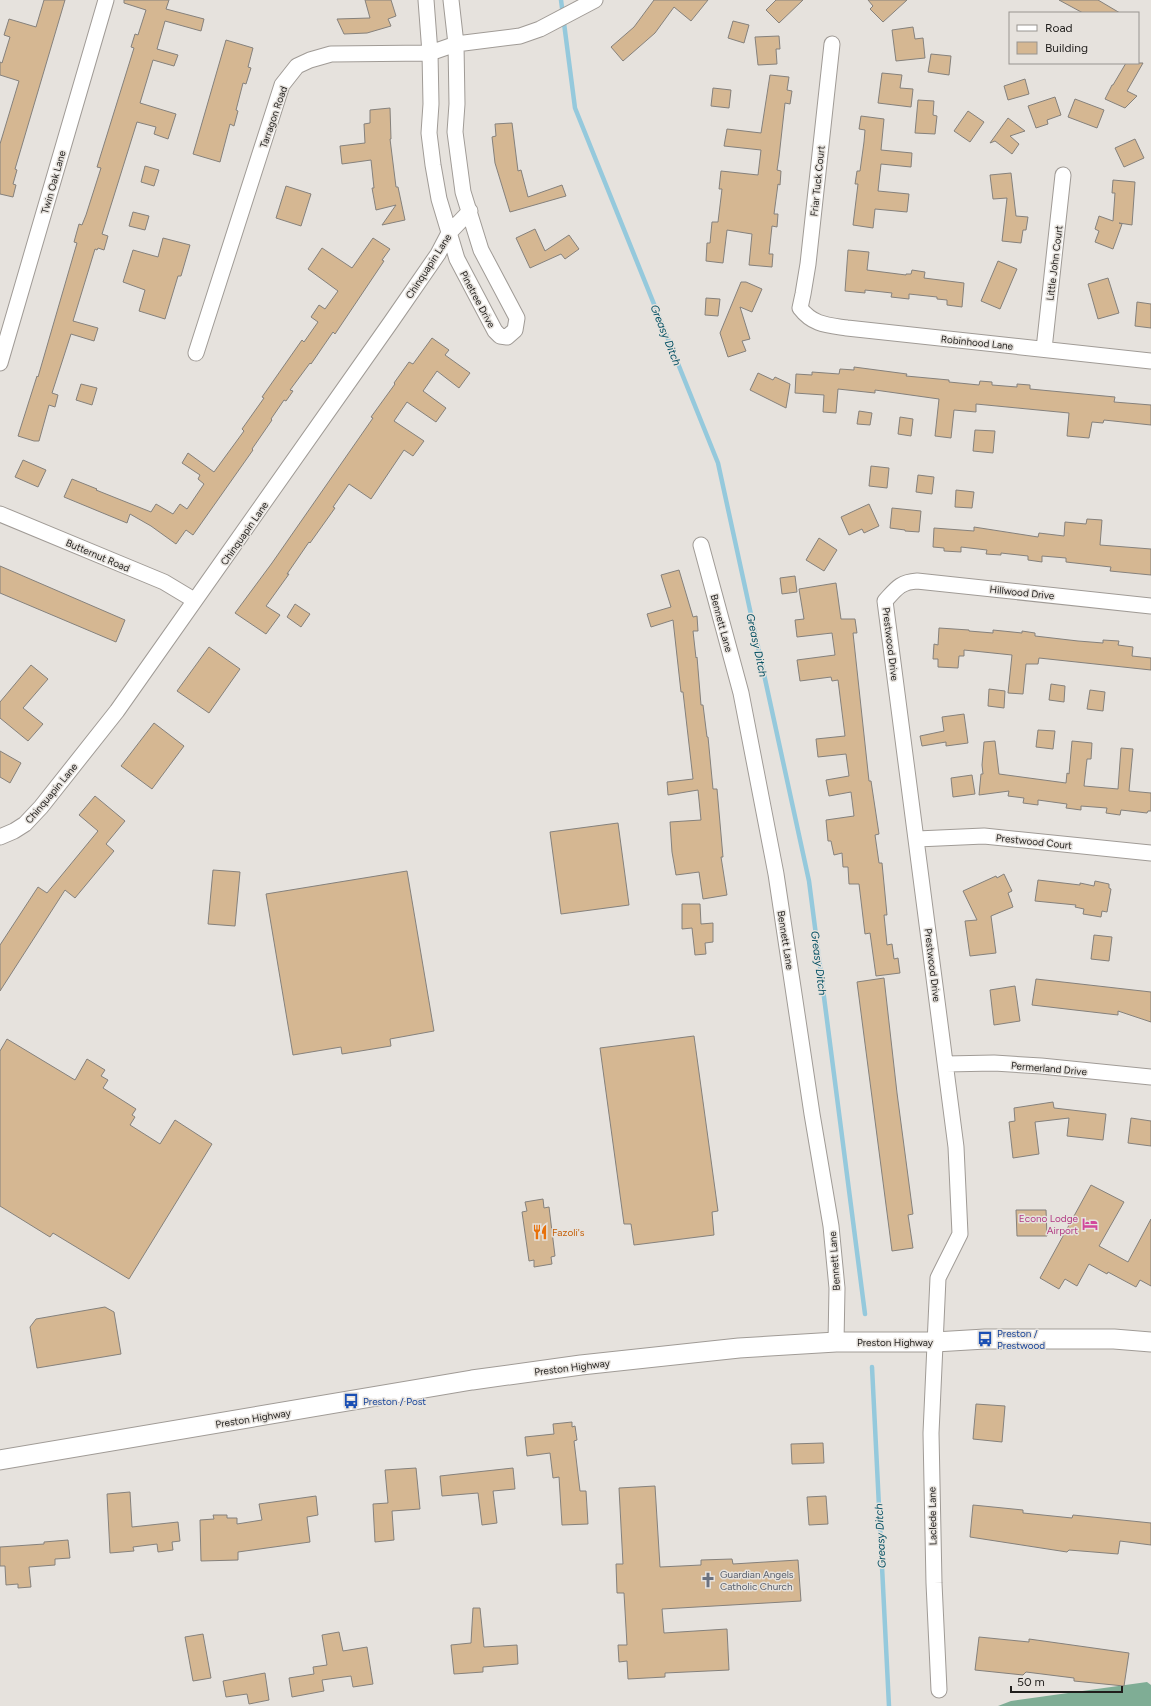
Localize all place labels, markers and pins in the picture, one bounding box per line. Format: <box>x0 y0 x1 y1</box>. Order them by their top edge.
place label: Econo Lodge Airport <box>1019 1212 1079 1237</box>
hotel icon: Econo Lodge Airport <box>1081 1215 1099 1233</box>
restaurant icon: Fazoli's <box>531 1223 549 1241</box>
place label: Fazoli's <box>552 1226 585 1239</box>
place label: Preston / Prestwood <box>997 1327 1045 1352</box>
bus stop icon: Preston / Prestwood <box>976 1330 994 1348</box>
bus stop icon: Preston / Post <box>342 1392 360 1410</box>
place label: Preston / Post <box>363 1395 426 1408</box>
place label: Guardian Angels Catholic Church <box>720 1568 794 1593</box>
church icon: Guardian Angels Catholic Church <box>699 1571 717 1589</box>

